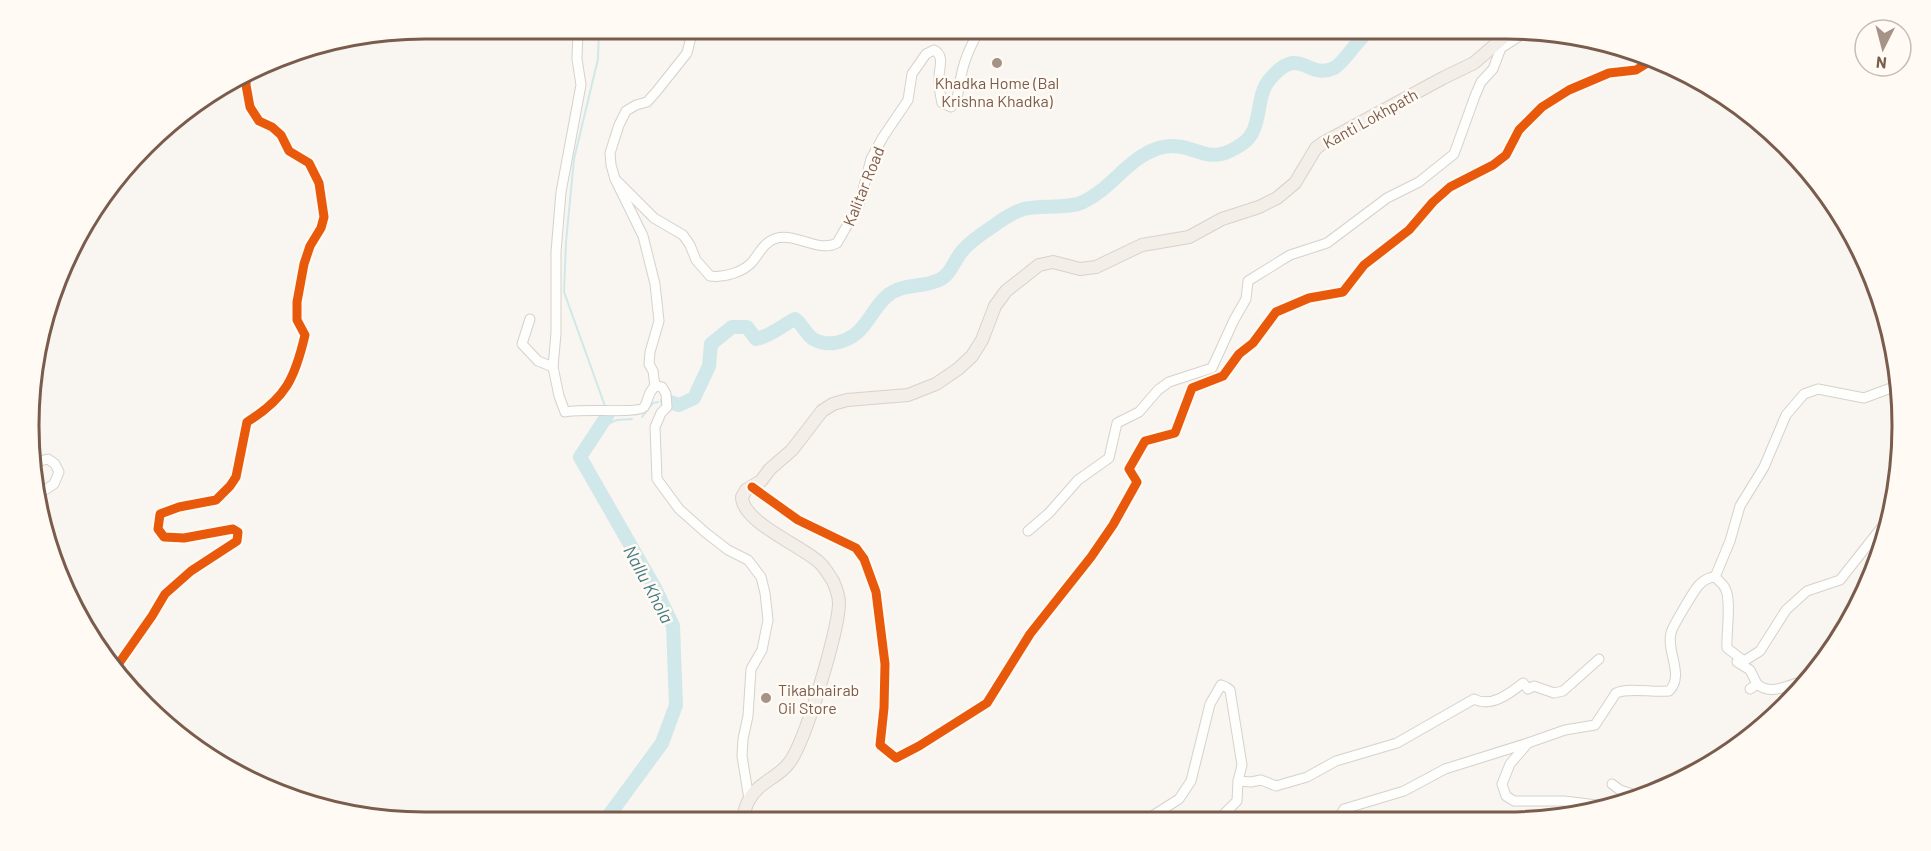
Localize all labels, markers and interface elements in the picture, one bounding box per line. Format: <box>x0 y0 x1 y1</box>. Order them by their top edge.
north arrow <box>1853 18 1913 78</box>
text: N <box>1875 53 1888 73</box>
marker: Khadka Home (Bal Krishna Khadka) <box>990 56 1004 70</box>
place label: Khadka Home (Bal Krishna Khadka) <box>935 73 1059 110</box>
street label: Kanti Lokhpath <box>1319 84 1421 152</box>
street label: Kalitar Road <box>838 143 888 229</box>
water label: Nallu Khola <box>619 541 679 627</box>
place label: Tikabhairab Oil Store <box>778 680 859 717</box>
marker: Tikabhairab Oil Store <box>759 691 773 705</box>

